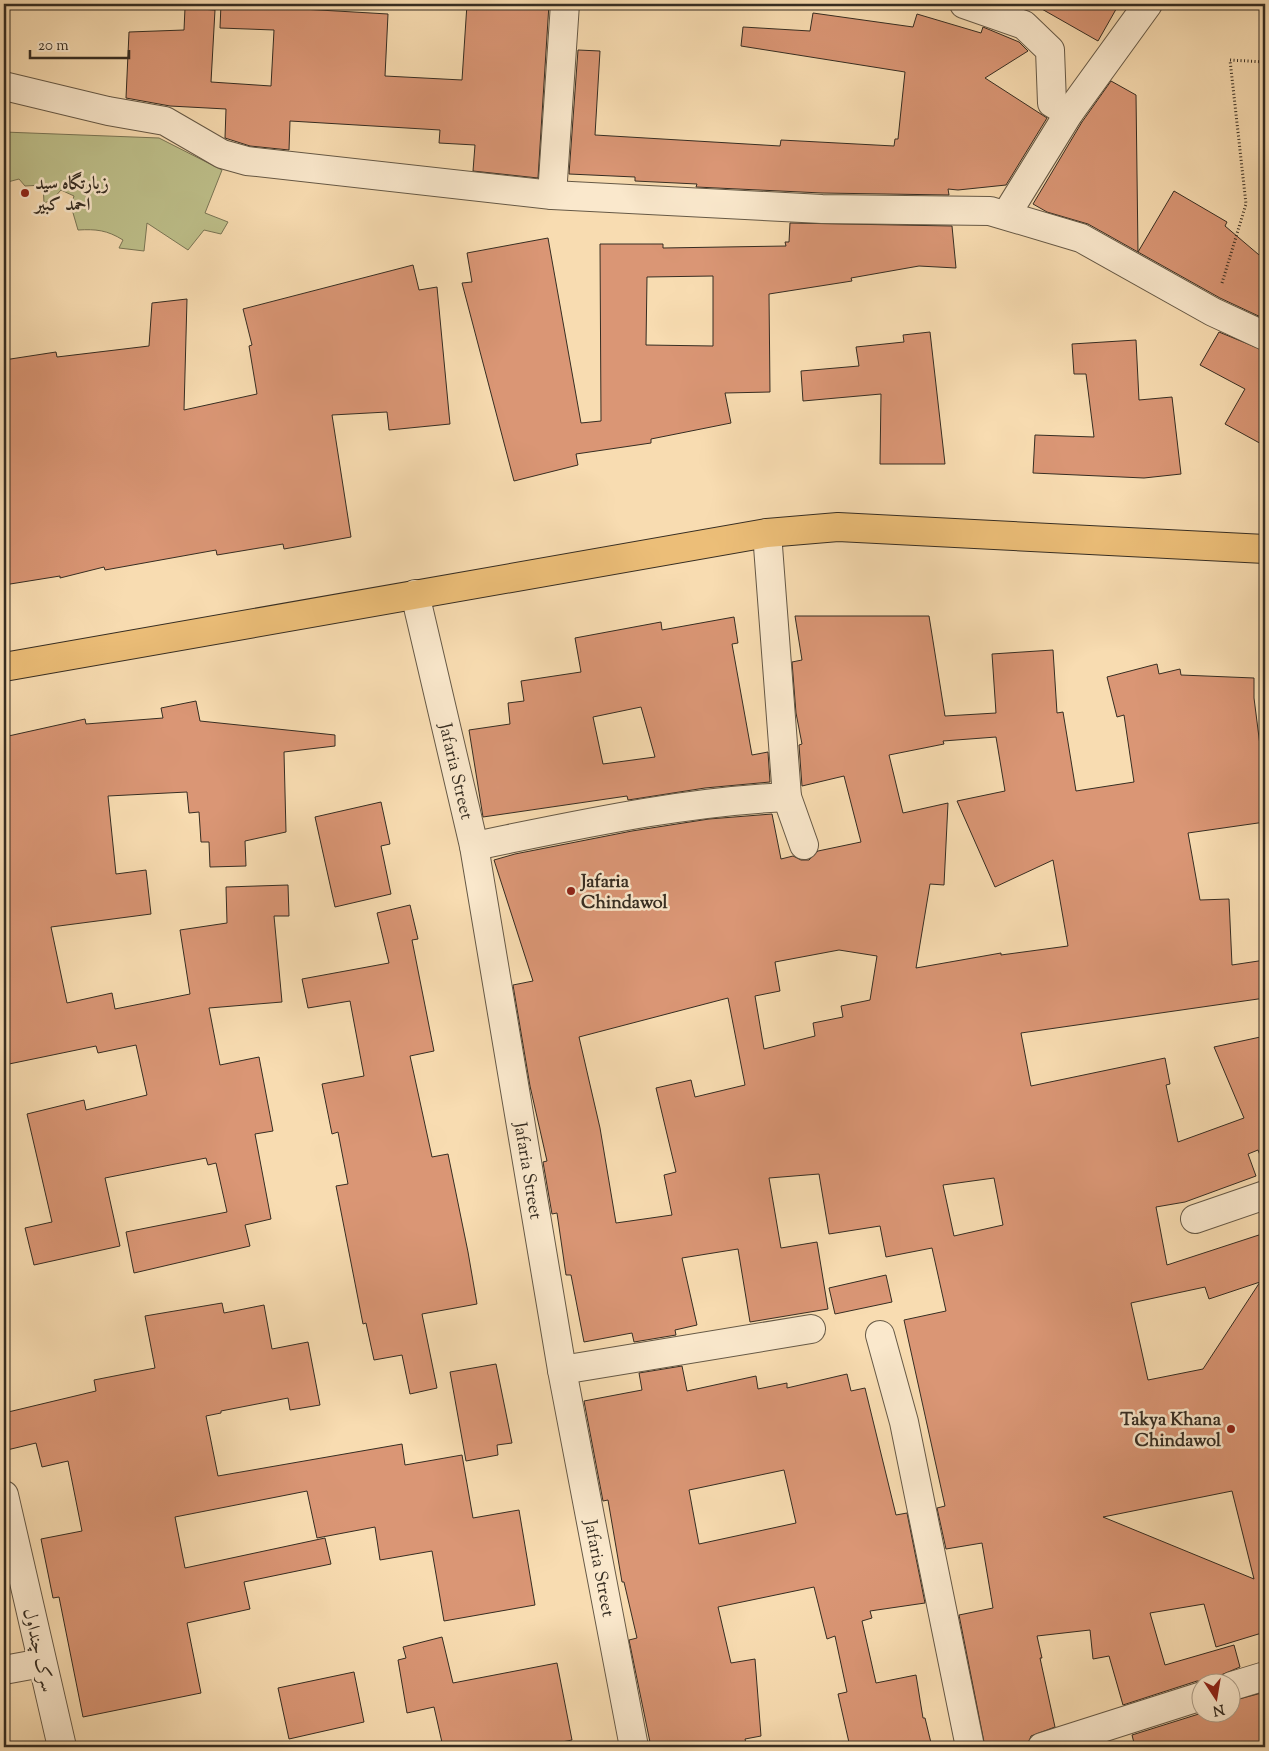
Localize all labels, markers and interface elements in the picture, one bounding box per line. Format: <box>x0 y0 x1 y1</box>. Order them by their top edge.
scale bar <box>30 28 129 60</box>
text: 20 m <box>38 36 69 57</box>
place label: زیارتگاه سید احمد کبیر <box>33 171 109 219</box>
marker: زیارتگاه سید احمد کبیر <box>19 187 31 199</box>
street label: Jafaria Street <box>430 720 478 823</box>
place label: Jafaria Chindawol <box>579 870 669 917</box>
marker: Jafaria Chindawol <box>565 885 577 897</box>
street label: Jafaria Street <box>505 1119 548 1222</box>
place label: Takya Khana Chindawol <box>1120 1408 1222 1455</box>
marker: Takya Khana Chindawol <box>1225 1423 1237 1435</box>
street label: Jafaria Street <box>576 1517 620 1619</box>
street label: سرک چنداول <box>15 1606 59 1695</box>
north arrow <box>1192 1674 1242 1724</box>
text: N <box>1211 1698 1226 1720</box>

